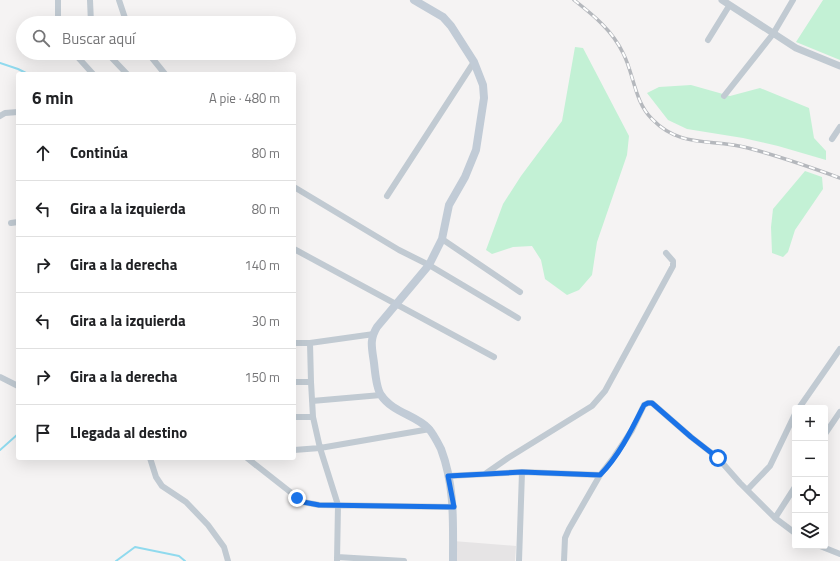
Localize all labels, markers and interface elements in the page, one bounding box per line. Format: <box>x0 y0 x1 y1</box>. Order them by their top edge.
search box <box>16 16 296 60</box>
icon: search <box>30 27 52 49</box>
text: Buscar aquí <box>62 27 135 50</box>
text: 6 min <box>32 85 73 111</box>
text: A pie · 480 m <box>209 88 280 108</box>
text: Continúa <box>70 141 128 164</box>
icon: ahead <box>32 142 54 164</box>
text: 80 m <box>252 143 280 163</box>
text: Gira a la izquierda <box>70 197 186 220</box>
icon: left <box>32 198 54 220</box>
text: 80 m <box>252 199 280 219</box>
text: Gira a la derecha <box>70 253 177 276</box>
icon: right <box>32 254 54 276</box>
text: 140 m <box>244 255 280 275</box>
text: Gira a la izquierda <box>70 309 186 332</box>
icon: left <box>32 310 54 332</box>
text: 30 m <box>252 311 280 331</box>
text: Gira a la derecha <box>70 365 177 388</box>
icon: right <box>32 366 54 388</box>
text: 150 m <box>244 367 280 387</box>
map controls <box>792 405 828 549</box>
button: + <box>792 405 828 441</box>
text: Llegada al destino <box>70 421 187 444</box>
icon: arrive <box>32 422 54 444</box>
button: − <box>792 441 828 477</box>
route start <box>709 449 727 467</box>
button: locate <box>792 477 828 513</box>
route end <box>288 489 306 507</box>
button: layers <box>792 513 828 549</box>

